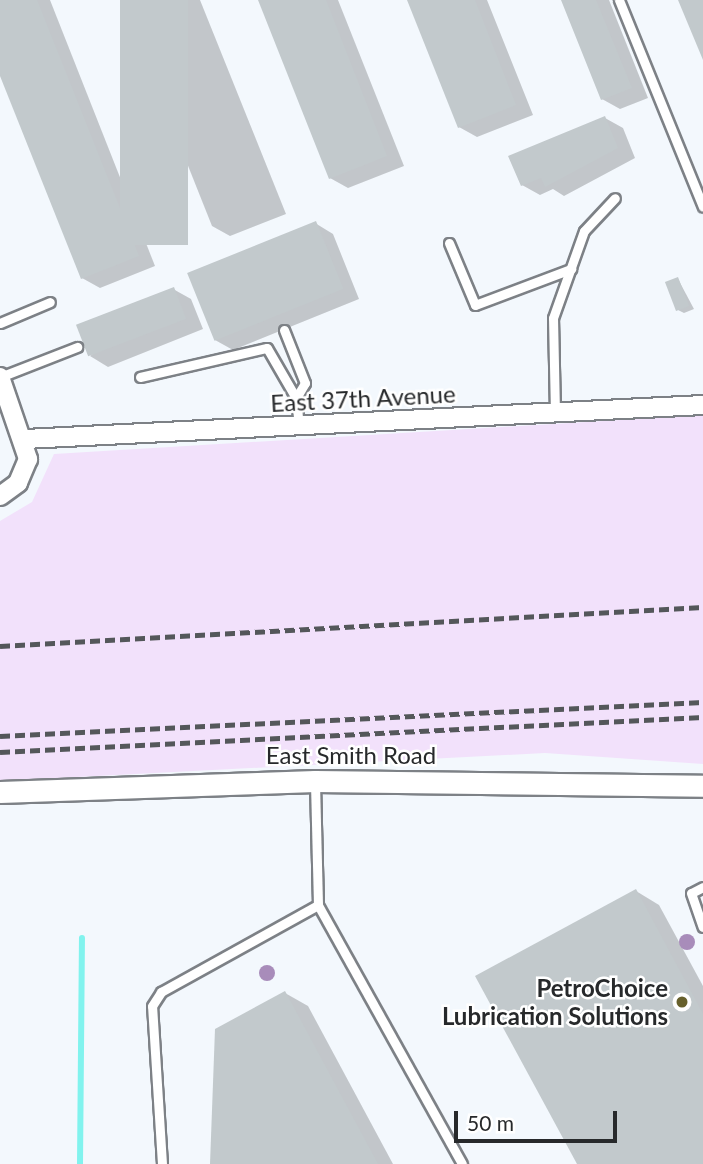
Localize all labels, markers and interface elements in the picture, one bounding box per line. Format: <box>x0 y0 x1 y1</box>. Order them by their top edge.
street label: East 37th Avenue <box>269 379 457 417</box>
street label: East Smith Road <box>266 741 436 769</box>
place label: PetroChoice Lubrication Solutions <box>442 974 668 1030</box>
marker: PetroChoice Lubrication Solutions <box>674 994 690 1010</box>
scale bar <box>458 1098 621 1142</box>
text: 50 m <box>467 1110 514 1135</box>

